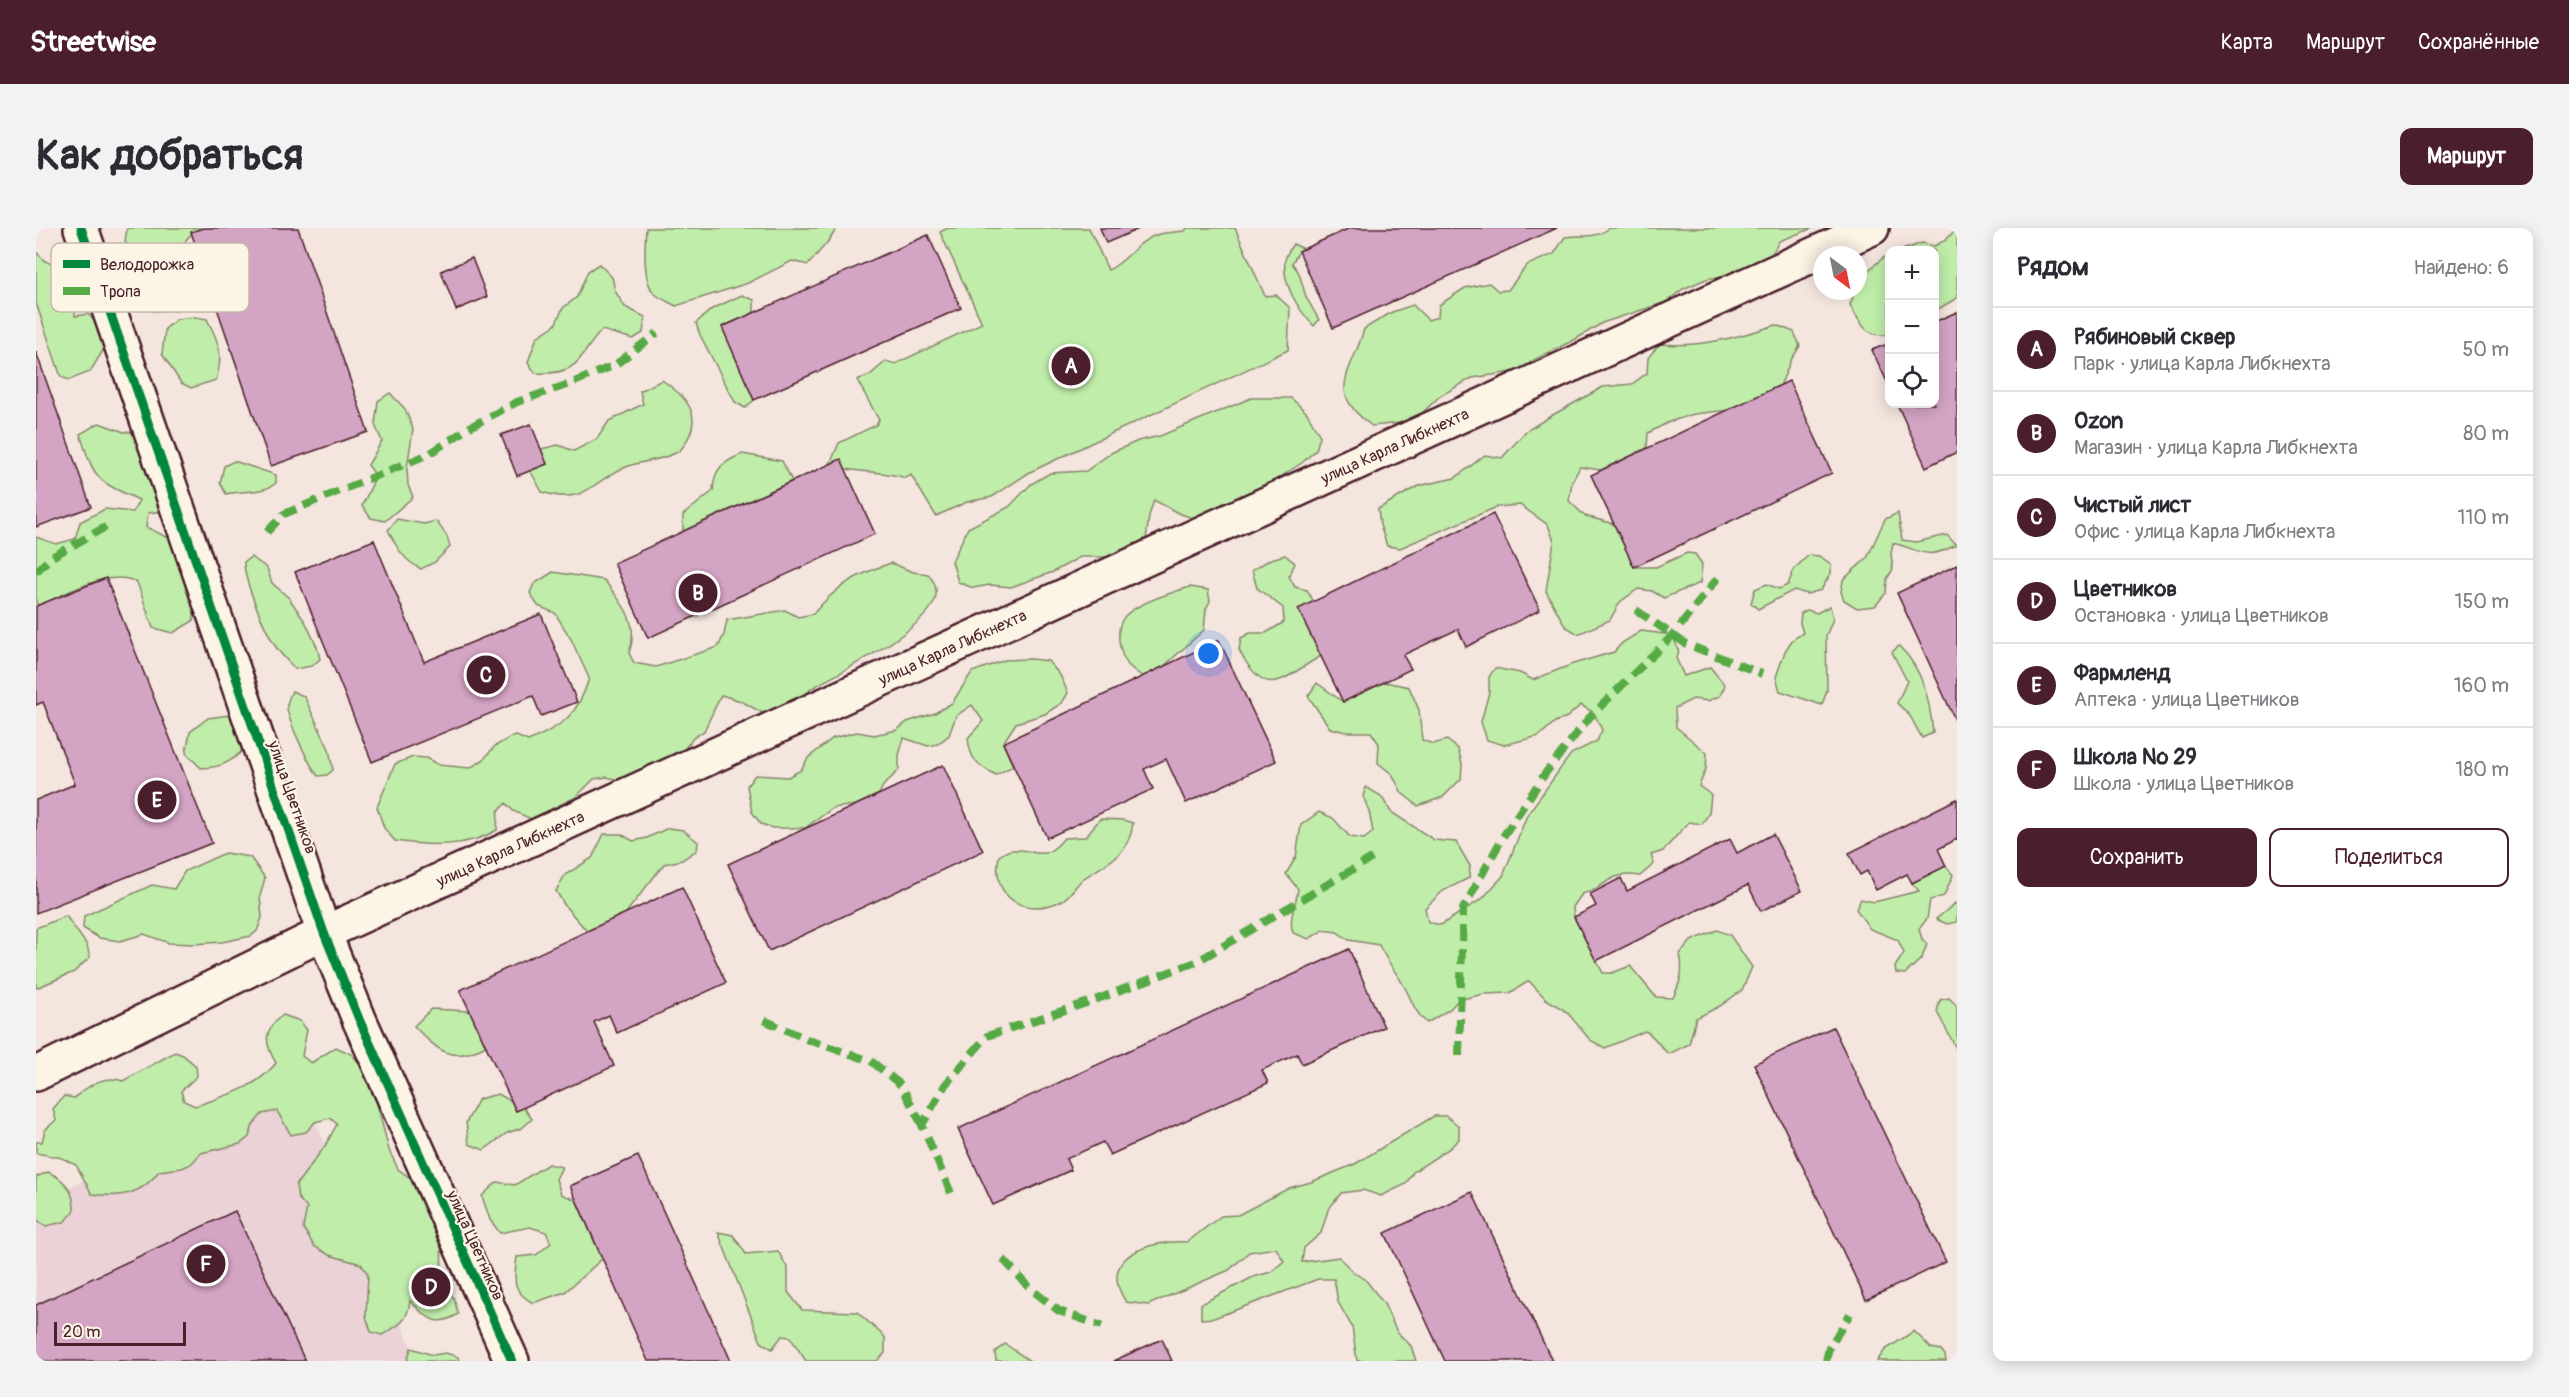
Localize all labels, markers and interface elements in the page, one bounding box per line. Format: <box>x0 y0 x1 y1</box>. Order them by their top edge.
text: Streetwise <box>30 25 156 60</box>
text: Карта <box>2221 29 2273 56</box>
text: Маршрут <box>2306 29 2385 56</box>
text: Сохранённые <box>2418 29 2539 56</box>
button: Маршрут <box>2400 128 2533 185</box>
text: Как добраться <box>36 130 303 182</box>
legend <box>51 243 249 312</box>
north arrow <box>1813 246 1867 300</box>
map controls <box>1885 246 1939 408</box>
button: + <box>1885 246 1939 300</box>
text: Рядом <box>2017 251 2089 283</box>
text: Велодорожка <box>100 255 194 275</box>
text: Найдено: 6 <box>2414 255 2509 280</box>
text: Тропа <box>100 282 141 302</box>
button: − <box>1885 300 1939 354</box>
text: Рябиновый сквер <box>2074 323 2235 351</box>
text: A <box>2030 337 2043 362</box>
text: 50 m <box>2462 337 2509 362</box>
pin: A <box>1052 344 1090 388</box>
text: Парк · улица Карла Либкнехта <box>2074 351 2331 376</box>
button: locate <box>1885 354 1939 408</box>
street label: улица Карла Либкнехта <box>1317 404 1472 489</box>
text: Ozon <box>2074 407 2123 435</box>
text: B <box>2031 421 2042 446</box>
text: 80 m <box>2463 421 2509 446</box>
text: Магазин · улица Карла Либкнехта <box>2074 435 2358 460</box>
text: Чистый лист <box>2074 491 2191 519</box>
text: C <box>2030 505 2043 530</box>
text: 110 m <box>2458 505 2509 530</box>
text: Офис · улица Карла Либкнехта <box>2074 519 2335 544</box>
pin: B <box>678 570 718 616</box>
text: Цветников <box>2074 575 2177 603</box>
text: D <box>2030 589 2043 614</box>
text: 150 m <box>2455 589 2509 614</box>
text: Остановка · улица Цветников <box>2074 603 2329 628</box>
street label: улица Карла Либкнехта <box>875 605 1030 691</box>
your location <box>1194 639 1223 668</box>
pin: C <box>466 652 506 698</box>
text: Фармленд <box>2074 659 2170 687</box>
text: E <box>2031 673 2042 698</box>
text: 160 m <box>2454 673 2509 698</box>
text: Аптека · улица Цветников <box>2074 687 2300 712</box>
street label: улица Цветников <box>263 737 321 856</box>
text: Школа № 29 <box>2074 743 2197 771</box>
text: F <box>2030 757 2043 782</box>
text: 180 m <box>2455 757 2509 782</box>
text: Школа · улица Цветников <box>2074 771 2294 796</box>
pin: E <box>138 778 176 822</box>
street label: улица Карла Либкнехта <box>432 807 588 892</box>
button: Сохранить <box>2017 828 2257 887</box>
button: Поделиться <box>2269 828 2509 887</box>
street label: улица Цветников <box>441 1186 508 1304</box>
pin: F <box>186 1242 226 1286</box>
pin: D <box>412 1264 450 1310</box>
scale bar <box>54 1319 186 1346</box>
text: 20 m <box>63 1322 101 1342</box>

